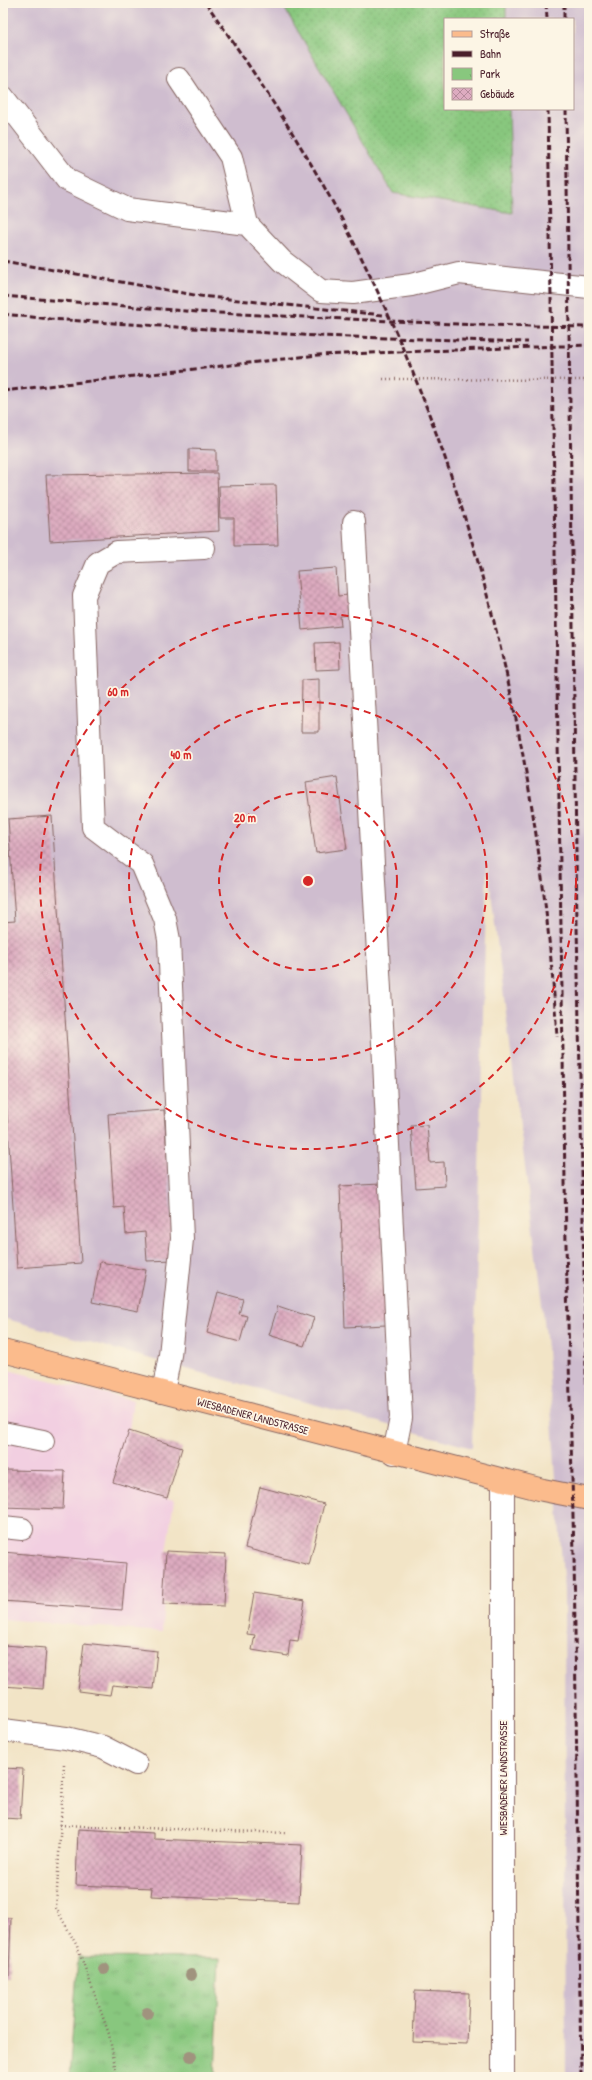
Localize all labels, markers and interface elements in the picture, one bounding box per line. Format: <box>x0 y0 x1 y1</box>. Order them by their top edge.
legend <box>444 18 574 110</box>
text: Straße <box>480 25 510 42</box>
text: Bahn <box>480 45 501 62</box>
text: Park <box>480 65 500 82</box>
text: Gebäude <box>480 85 515 102</box>
text: 60 m <box>107 683 129 700</box>
text: 40 m <box>171 746 191 763</box>
text: 20 m <box>234 809 256 826</box>
centre of rings <box>301 874 315 888</box>
street label: WIESBADENER LANDSTRASSE <box>196 1394 310 1438</box>
street label: WIESBADENER LANDSTRASSE <box>496 1721 510 1835</box>

